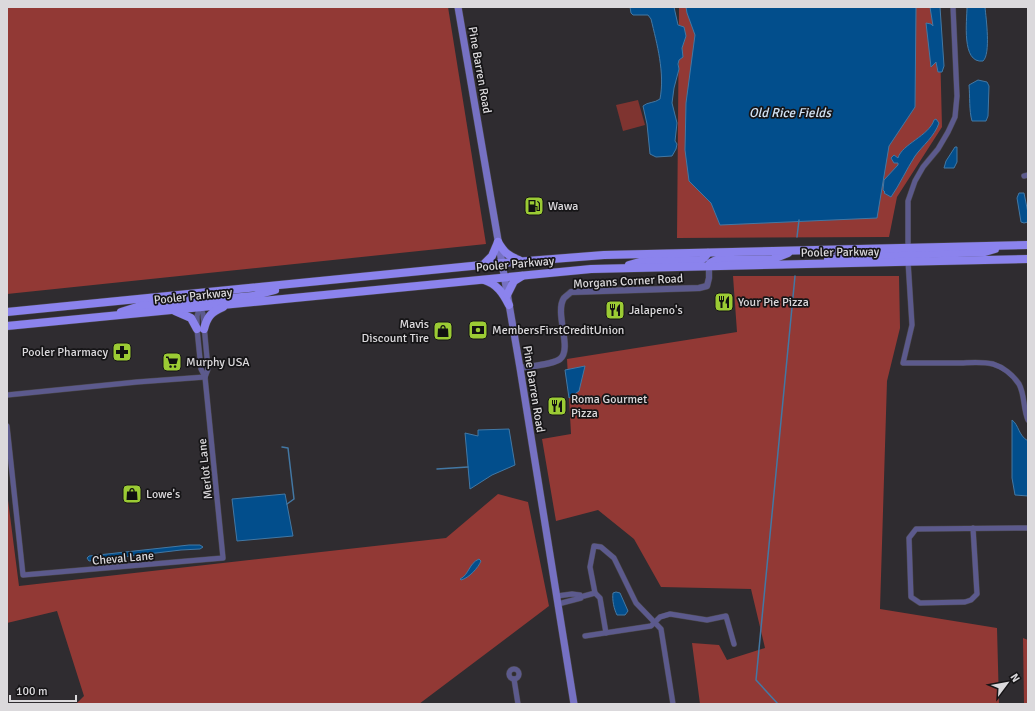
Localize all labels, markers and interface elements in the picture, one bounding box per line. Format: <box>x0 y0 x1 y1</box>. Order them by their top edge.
street label: Pine Barren Road <box>464 25 495 115</box>
water label: Old Rice Fields <box>749 105 832 121</box>
fuel station icon: Wawa <box>523 195 545 217</box>
place label: Wawa <box>548 199 578 214</box>
street label: Pooler Parkway <box>801 244 880 261</box>
street label: Pooler Parkway <box>475 254 555 275</box>
street label: Morgans Corner Road <box>573 271 683 292</box>
street label: Pooler Parkway <box>153 285 233 308</box>
restaurant icon: Your Pie Pizza <box>713 291 735 313</box>
place label: Your Pie Pizza <box>738 295 809 310</box>
restaurant icon: Jalapeno's <box>604 299 626 321</box>
place label: Jalapeno's <box>629 303 683 318</box>
place label: Mavis Discount Tire <box>362 317 429 346</box>
bank icon: MembersFirstCreditUnion <box>467 319 489 341</box>
shop icon: Mavis Discount Tire <box>432 320 454 342</box>
place label: MembersFirstCreditUnion <box>492 323 624 338</box>
pharmacy icon: Pooler Pharmacy <box>111 341 133 363</box>
street label: Pine Barren Road <box>519 344 548 434</box>
place label: Pooler Pharmacy <box>22 345 108 360</box>
supermarket icon: Murphy USA <box>161 351 183 373</box>
place label: Murphy USA <box>186 355 250 370</box>
place label: Roma Gourmet Pizza <box>571 392 647 421</box>
restaurant icon: Roma Gourmet Pizza <box>546 395 568 417</box>
street label: Merlot Lane <box>195 438 216 500</box>
shop icon: Lowe's <box>121 483 143 505</box>
place label: Lowe's <box>146 487 180 502</box>
street label: Cheval Lane <box>91 548 155 569</box>
north arrow <box>987 663 1027 703</box>
text: N <box>1008 671 1023 685</box>
scale bar <box>10 677 76 703</box>
text: 100 m <box>16 684 48 699</box>

